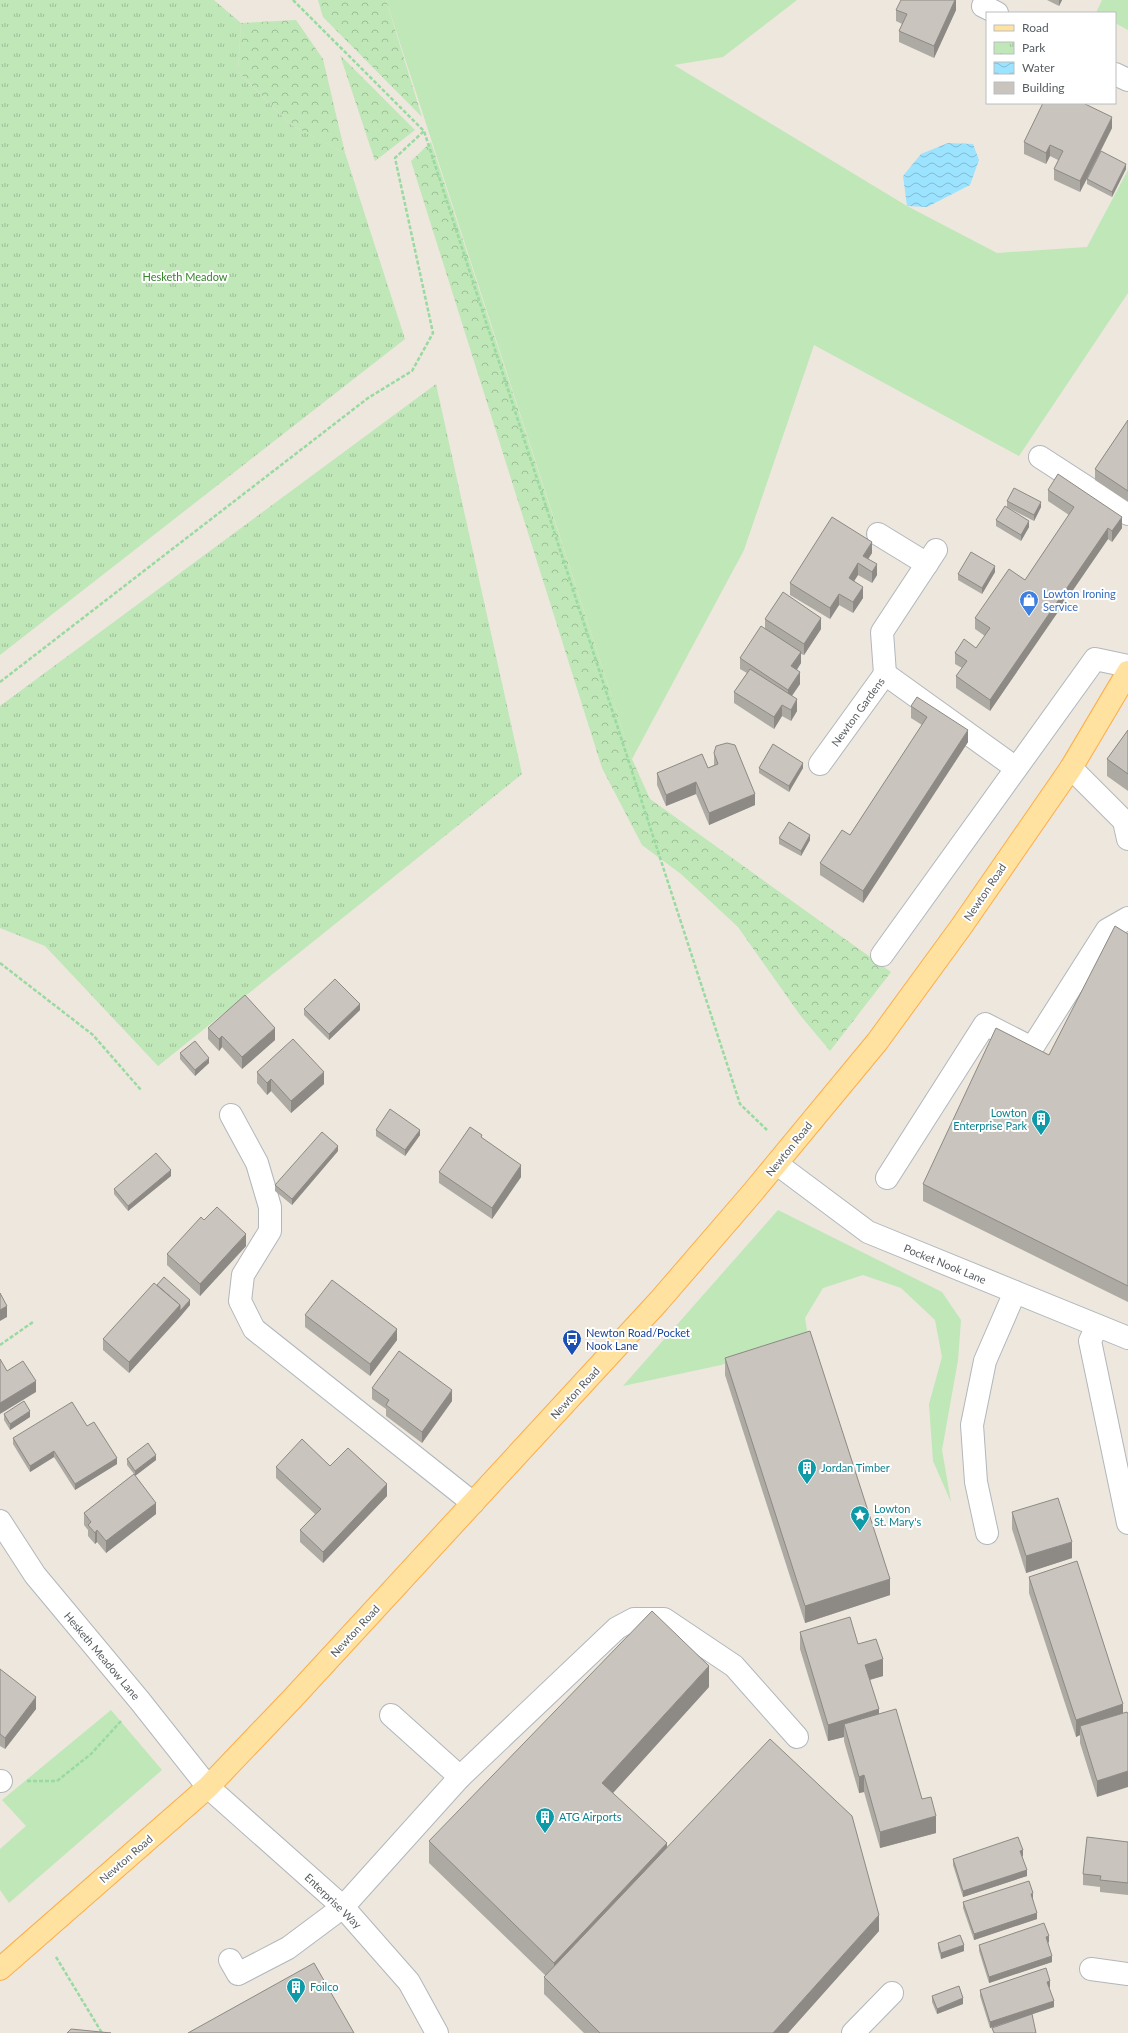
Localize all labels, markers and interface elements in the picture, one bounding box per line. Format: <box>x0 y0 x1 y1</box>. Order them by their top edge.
legend <box>986 12 1116 104</box>
text: Road <box>1022 20 1049 35</box>
text: Park <box>1022 40 1046 55</box>
text: Water <box>1022 60 1055 75</box>
text: Building <box>1022 80 1065 95</box>
park label: Hesketh Meadow <box>142 270 228 283</box>
place label: Lowton Ironing Service <box>1043 587 1116 613</box>
shop icon: Lowton Ironing Service <box>1018 589 1040 617</box>
street label: Newton Gardens <box>828 675 887 749</box>
street label: Newton Road <box>961 861 1008 923</box>
place label: Lowton Enterprise Park <box>953 1106 1027 1132</box>
building icon: Lowton Enterprise Park <box>1030 1108 1052 1136</box>
street label: Newton Road <box>763 1119 814 1178</box>
street label: Pocket Nook Lane <box>902 1241 988 1286</box>
place label: Newton Road/Pocket Nook Lane <box>586 1326 690 1352</box>
bus stop icon: Newton Road/Pocket Nook Lane <box>561 1328 583 1356</box>
street label: Newton Road <box>547 1364 602 1421</box>
building icon: Jordan Timber <box>796 1457 818 1485</box>
place label: Jordan Timber <box>821 1461 890 1474</box>
place label: Lowton St. Mary's <box>874 1502 921 1528</box>
place icon: Lowton St. Mary's <box>849 1504 871 1532</box>
street label: Newton Road <box>327 1602 382 1659</box>
street label: Hesketh Meadow Lane <box>62 1609 143 1702</box>
building icon: ATG Airports <box>534 1806 556 1834</box>
place label: ATG Airports <box>559 1810 622 1823</box>
street label: Newton Road <box>96 1832 155 1885</box>
street label: Enterprise Way <box>302 1870 365 1931</box>
building icon: Foilco <box>285 1976 307 2004</box>
place label: Foilco <box>310 1980 339 1993</box>

